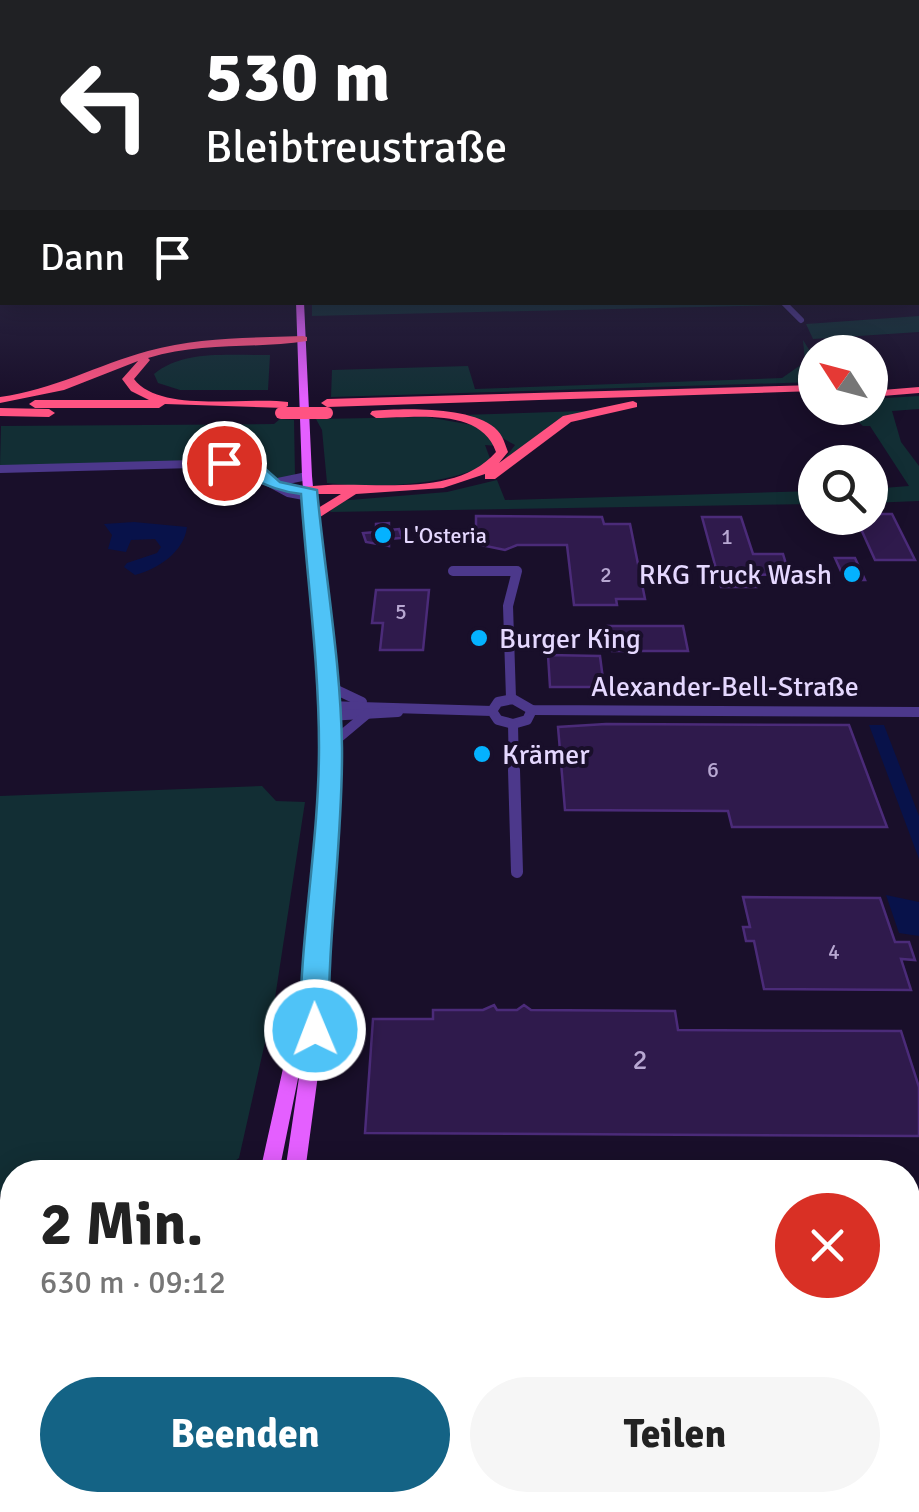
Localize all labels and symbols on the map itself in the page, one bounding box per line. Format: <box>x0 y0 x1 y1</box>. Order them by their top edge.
north arrow <box>798 335 888 425</box>
pin <box>182 421 267 506</box>
place label: L'Osteria <box>403 522 487 549</box>
house number: 1 <box>721 523 733 550</box>
marker: L'Osteria <box>372 524 394 546</box>
place label: RKG Truck Wash <box>639 558 832 592</box>
house number: 2 <box>600 561 612 588</box>
marker: RKG Truck Wash <box>841 563 863 585</box>
house number: 5 <box>395 598 407 625</box>
place label: Burger King <box>499 622 641 656</box>
marker: Burger King <box>468 627 490 649</box>
street label: Alexander-Bell-Straße <box>591 670 859 704</box>
place label: Krämer <box>502 738 590 772</box>
marker: Krämer <box>471 743 493 765</box>
house number: 6 <box>707 756 719 783</box>
house number: 4 <box>828 938 840 965</box>
position arrow <box>263 978 367 1082</box>
house number: 2 <box>632 1043 648 1077</box>

